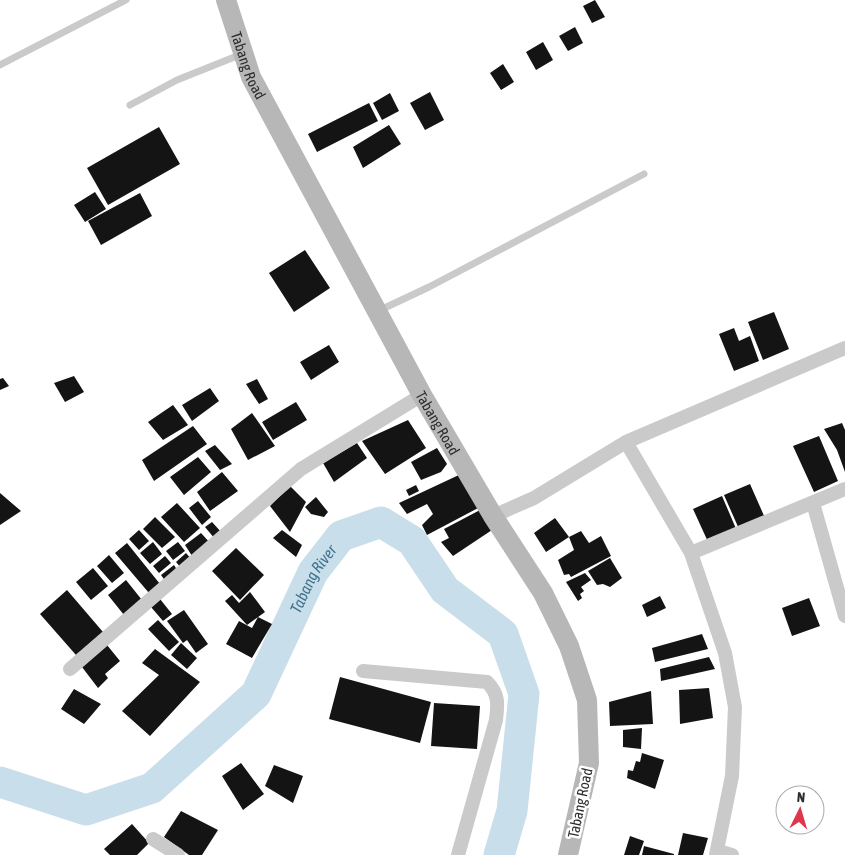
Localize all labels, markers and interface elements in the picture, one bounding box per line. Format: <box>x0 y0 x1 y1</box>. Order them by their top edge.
street label: Tabang Road <box>228 29 270 102</box>
street label: Tabang Road <box>413 388 464 458</box>
water label: Tabang River <box>286 540 341 616</box>
street label: Tabang Road <box>564 767 596 839</box>
north arrow <box>775 785 825 835</box>
text: N <box>796 789 806 805</box>

